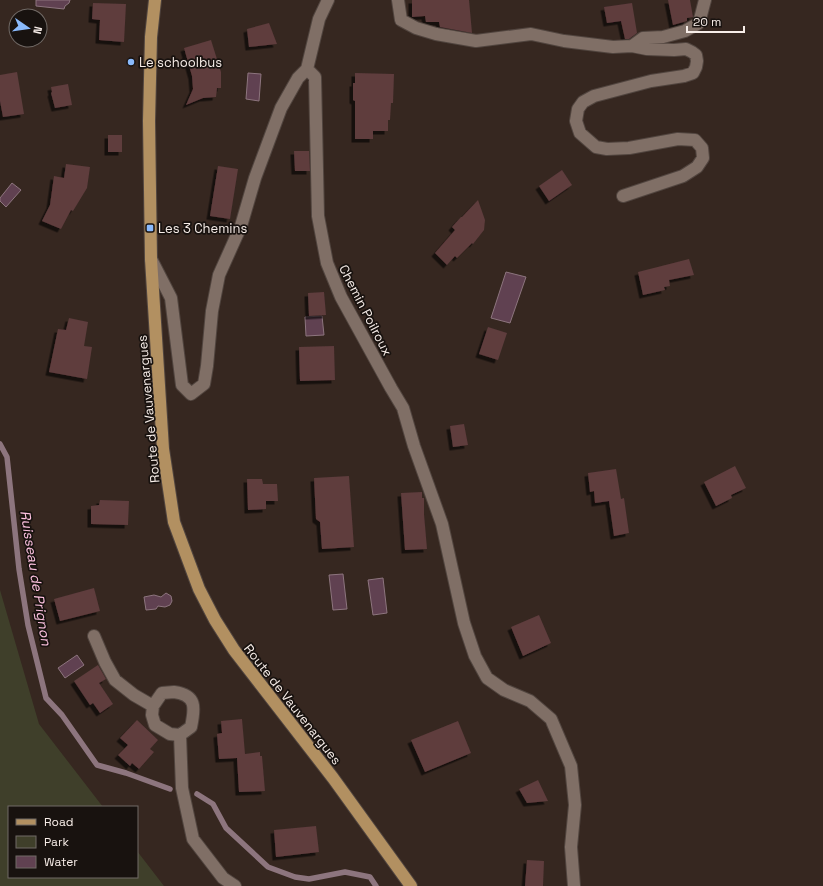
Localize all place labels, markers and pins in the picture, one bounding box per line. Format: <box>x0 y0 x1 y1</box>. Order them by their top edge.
place label: Le schoolbus <box>139 54 222 71</box>
marker: Le schoolbus <box>126 57 136 67</box>
place label: Les 3 Chemins <box>158 220 247 237</box>
marker: Les 3 Chemins <box>145 223 155 233</box>

